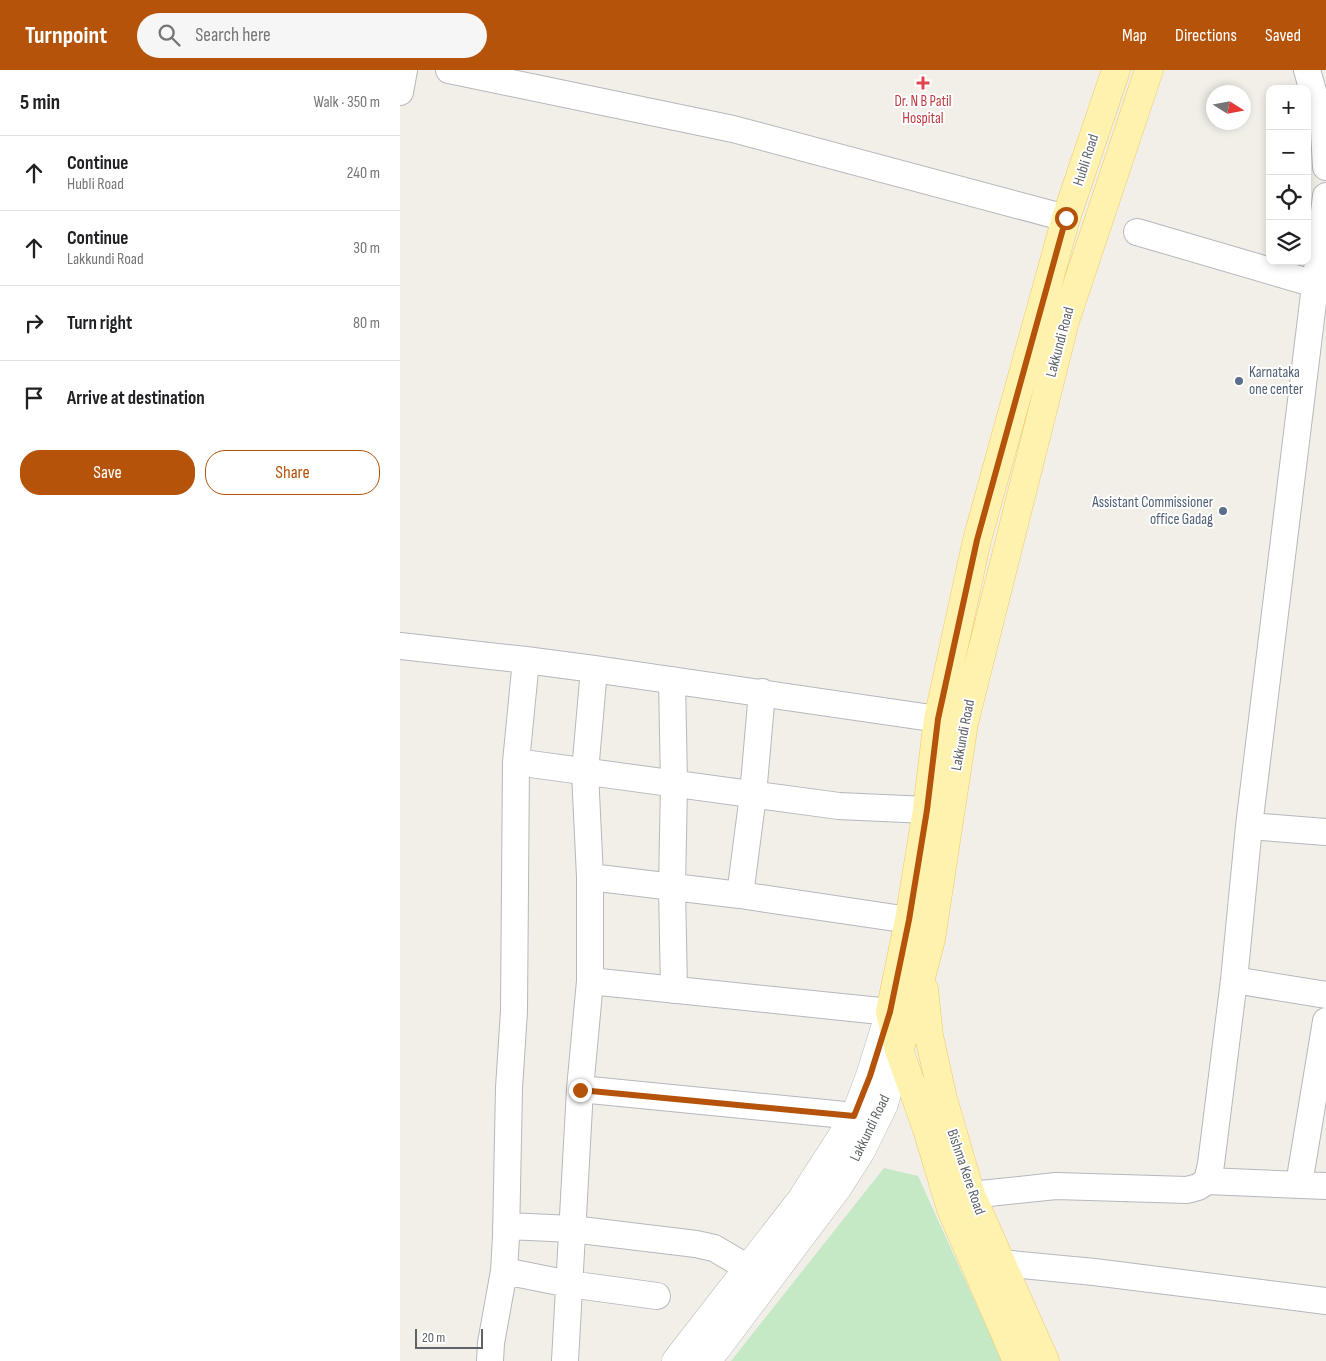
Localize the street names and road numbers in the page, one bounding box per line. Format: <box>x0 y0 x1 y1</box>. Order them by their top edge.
street label: Hubli Road <box>1069 132 1103 188</box>
street label: Lakkundi Road <box>1042 305 1078 379</box>
street label: Lakkundi Road <box>947 698 979 772</box>
street label: Lakkundi Road <box>846 1092 894 1164</box>
street label: Bishma Kere Road <box>943 1127 989 1217</box>

